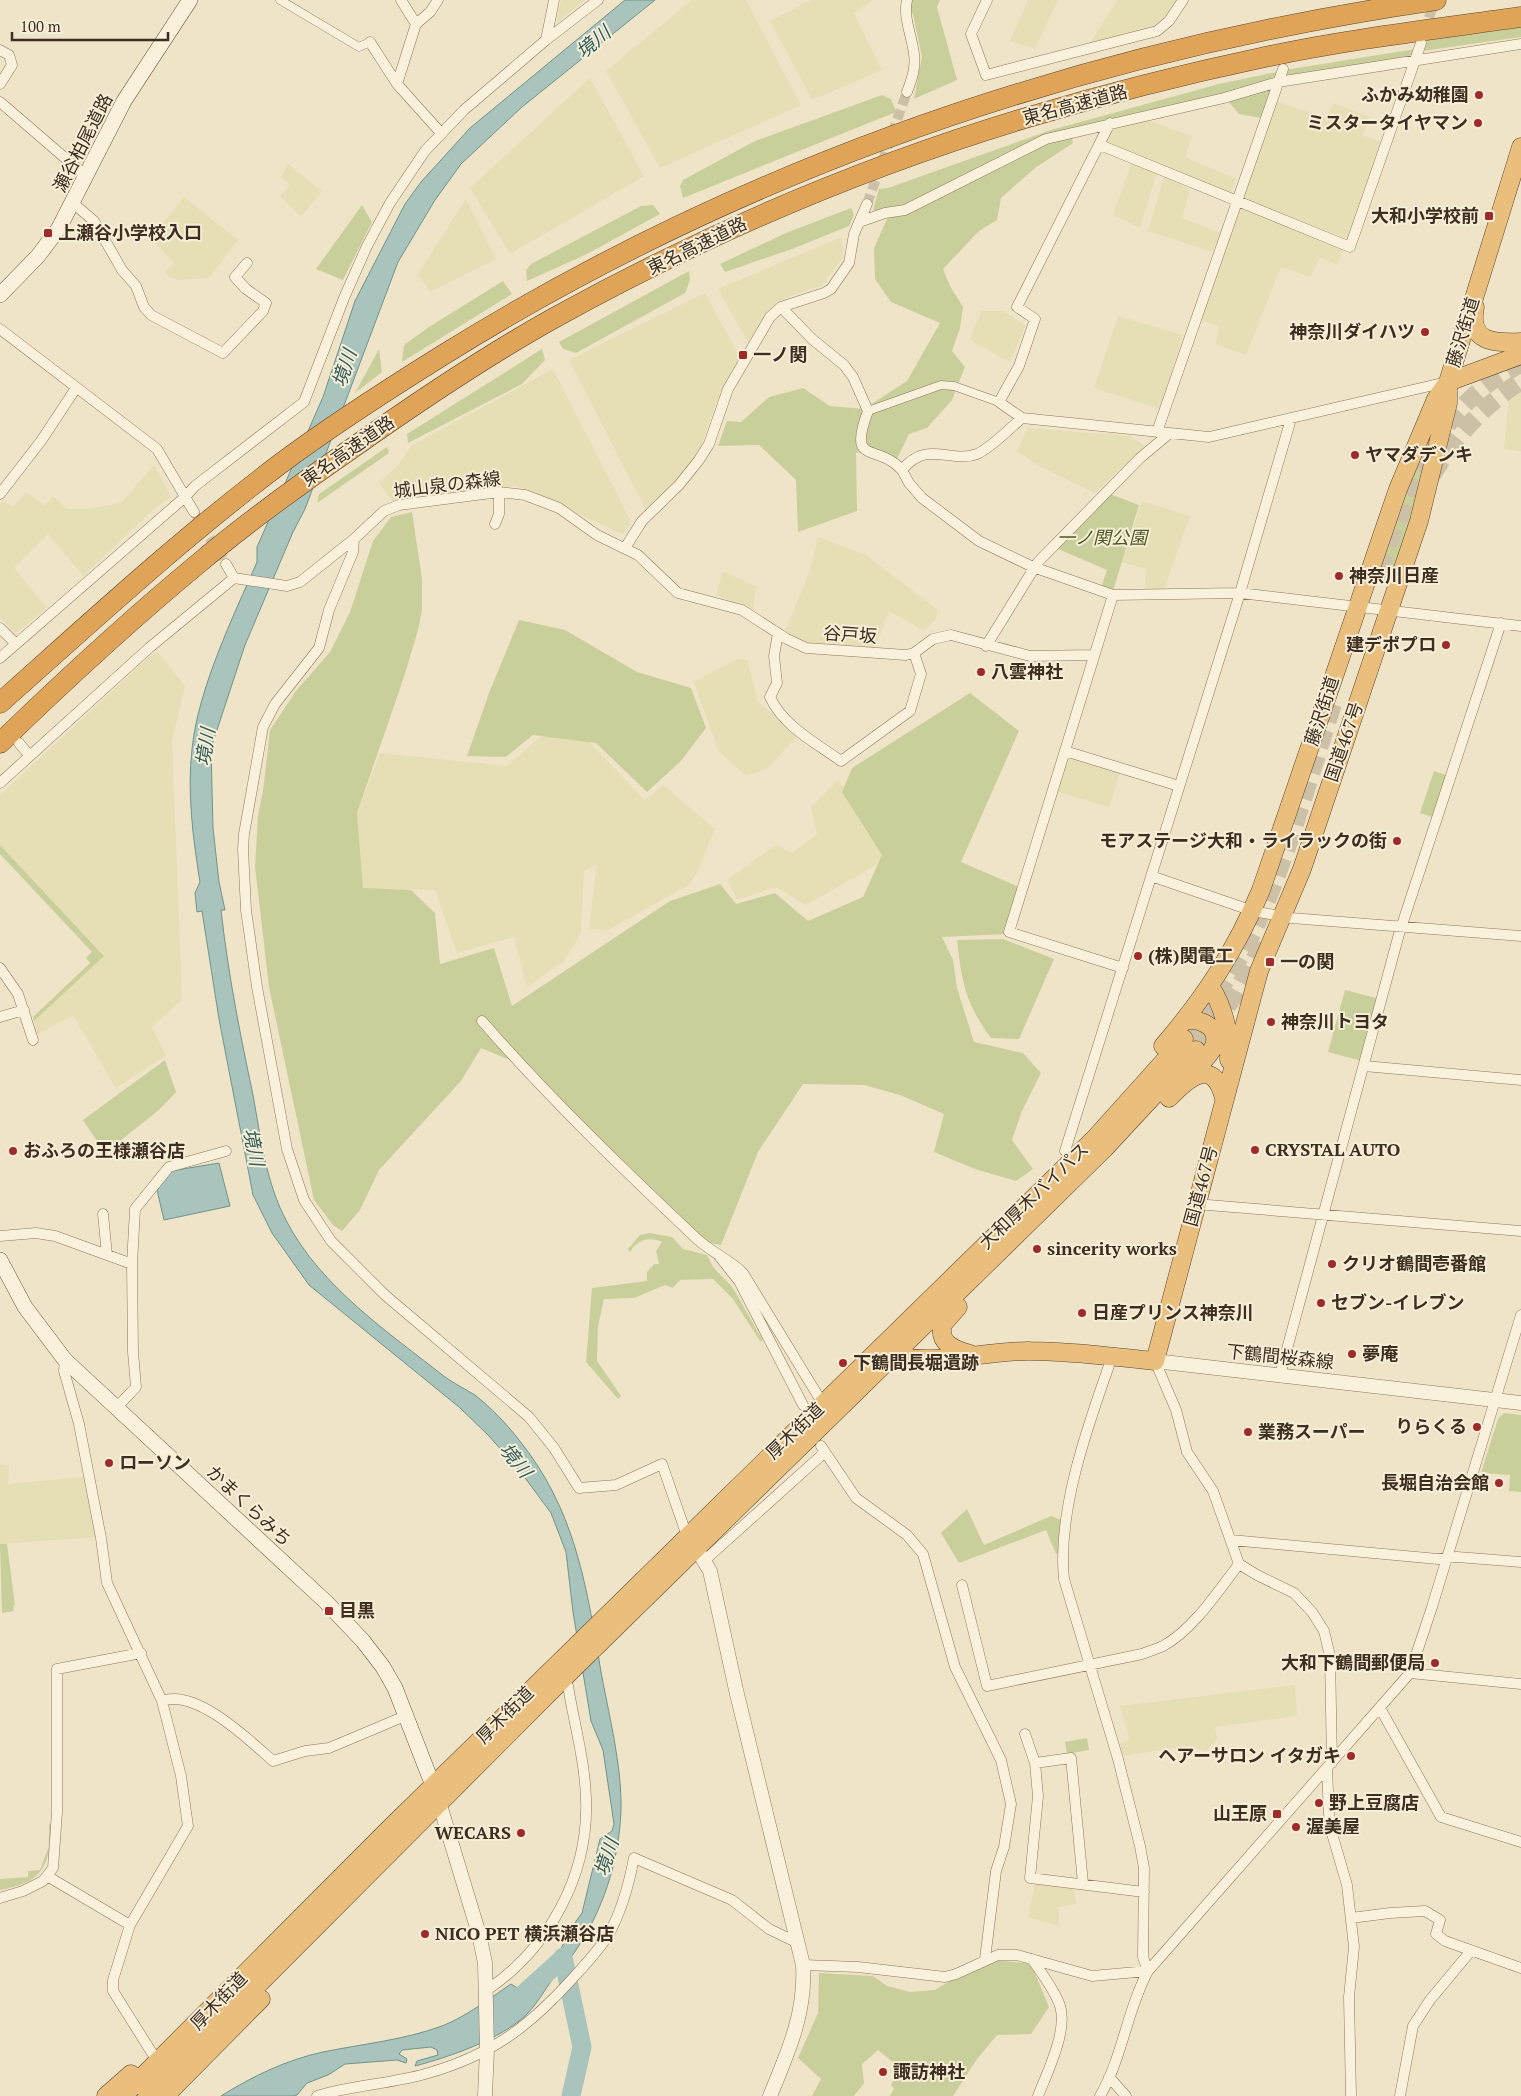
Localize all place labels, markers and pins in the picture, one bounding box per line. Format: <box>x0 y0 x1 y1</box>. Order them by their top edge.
place label: ふかみ幼稚園 <box>1361 82 1469 106</box>
marker: ふかみ幼稚園 <box>1473 89 1485 101</box>
place label: ミスタータイヤマン <box>1307 110 1468 134</box>
marker: ミスタータイヤマン <box>1472 117 1484 129</box>
place label: 大和小学校前 <box>1371 203 1479 227</box>
marker: 大和小学校前 <box>1483 210 1495 222</box>
place label: 上瀬谷小学校入口 <box>58 220 202 244</box>
marker: 上瀬谷小学校入口 <box>42 227 54 239</box>
place label: 神奈川ダイハツ <box>1289 319 1415 343</box>
marker: 神奈川ダイハツ <box>1419 326 1431 338</box>
place label: 一ノ関 <box>753 342 807 366</box>
marker: 一ノ関 <box>737 349 749 361</box>
place label: ヤマダデンキ <box>1365 442 1473 466</box>
marker: ヤマダデンキ <box>1349 449 1361 461</box>
place label: 神奈川日産 <box>1349 563 1439 587</box>
marker: 神奈川日産 <box>1333 570 1345 582</box>
place label: 建デポプロ <box>1346 632 1436 656</box>
marker: 建デポプロ <box>1440 639 1452 651</box>
place label: 八雲神社 <box>991 659 1063 683</box>
marker: 八雲神社 <box>975 666 987 678</box>
place label: モアステージ大和・ライラックの街 <box>1099 828 1387 852</box>
marker: モアステージ大和・ライラックの街 <box>1391 835 1403 847</box>
place label: (株)関電工 <box>1148 943 1234 967</box>
place label: 一の関 <box>1280 949 1334 973</box>
marker: (株)関電工 <box>1132 950 1144 962</box>
marker: 一の関 <box>1264 956 1276 968</box>
place label: 神奈川トヨタ <box>1281 1009 1389 1033</box>
marker: 神奈川トヨタ <box>1265 1016 1277 1028</box>
place label: CRYSTAL AUTO <box>1265 1137 1400 1161</box>
place label: おふろの王様瀬谷店 <box>23 1138 185 1162</box>
marker: CRYSTAL AUTO <box>1249 1144 1261 1156</box>
marker: おふろの王様瀬谷店 <box>7 1145 19 1157</box>
place label: sincerity works <box>1047 1236 1177 1260</box>
marker: sincerity works <box>1031 1243 1043 1255</box>
place label: クリオ鶴間壱番館 <box>1342 1251 1486 1275</box>
marker: クリオ鶴間壱番館 <box>1326 1258 1338 1270</box>
place label: セブン-イレブン <box>1331 1290 1464 1314</box>
marker: セブン-イレブン <box>1315 1297 1327 1309</box>
place label: 日産プリンス神奈川 <box>1092 1300 1254 1324</box>
marker: 日産プリンス神奈川 <box>1076 1307 1088 1319</box>
place label: 夢庵 <box>1362 1341 1398 1365</box>
marker: 夢庵 <box>1346 1348 1358 1360</box>
place label: 下鶴間長堀遺跡 <box>853 1350 979 1374</box>
marker: 下鶴間長堀遺跡 <box>837 1357 849 1369</box>
place label: りらくる <box>1395 1414 1467 1438</box>
place label: 業務スーパー <box>1258 1419 1366 1443</box>
marker: りらくる <box>1471 1421 1483 1433</box>
marker: 業務スーパー <box>1242 1426 1254 1438</box>
place label: ローソン <box>119 1450 191 1474</box>
marker: ローソン <box>103 1457 115 1469</box>
place label: 長堀自治会館 <box>1381 1470 1489 1494</box>
marker: 長堀自治会館 <box>1493 1477 1505 1489</box>
place label: 目黒 <box>339 1598 375 1622</box>
marker: 目黒 <box>323 1605 335 1617</box>
place label: 大和下鶴間郵便局 <box>1281 1650 1425 1674</box>
marker: 大和下鶴間郵便局 <box>1429 1657 1441 1669</box>
place label: ヘアーサロン イタガキ <box>1158 1743 1341 1767</box>
marker: ヘアーサロン イタガキ <box>1345 1750 1357 1762</box>
place label: 野上豆腐店 <box>1329 1790 1419 1814</box>
marker: 野上豆腐店 <box>1313 1797 1325 1809</box>
place label: 山王原 <box>1213 1801 1267 1825</box>
marker: 山王原 <box>1271 1808 1283 1820</box>
place label: 渥美屋 <box>1306 1814 1360 1838</box>
place label: WECARS <box>435 1820 511 1844</box>
marker: 渥美屋 <box>1290 1821 1302 1833</box>
marker: WECARS <box>515 1827 527 1839</box>
place label: NICO PET 横浜瀬谷店 <box>435 1921 614 1945</box>
marker: NICO PET 横浜瀬谷店 <box>419 1928 431 1940</box>
place label: 諏訪神社 <box>893 2059 965 2083</box>
marker: 諏訪神社 <box>877 2066 889 2078</box>

